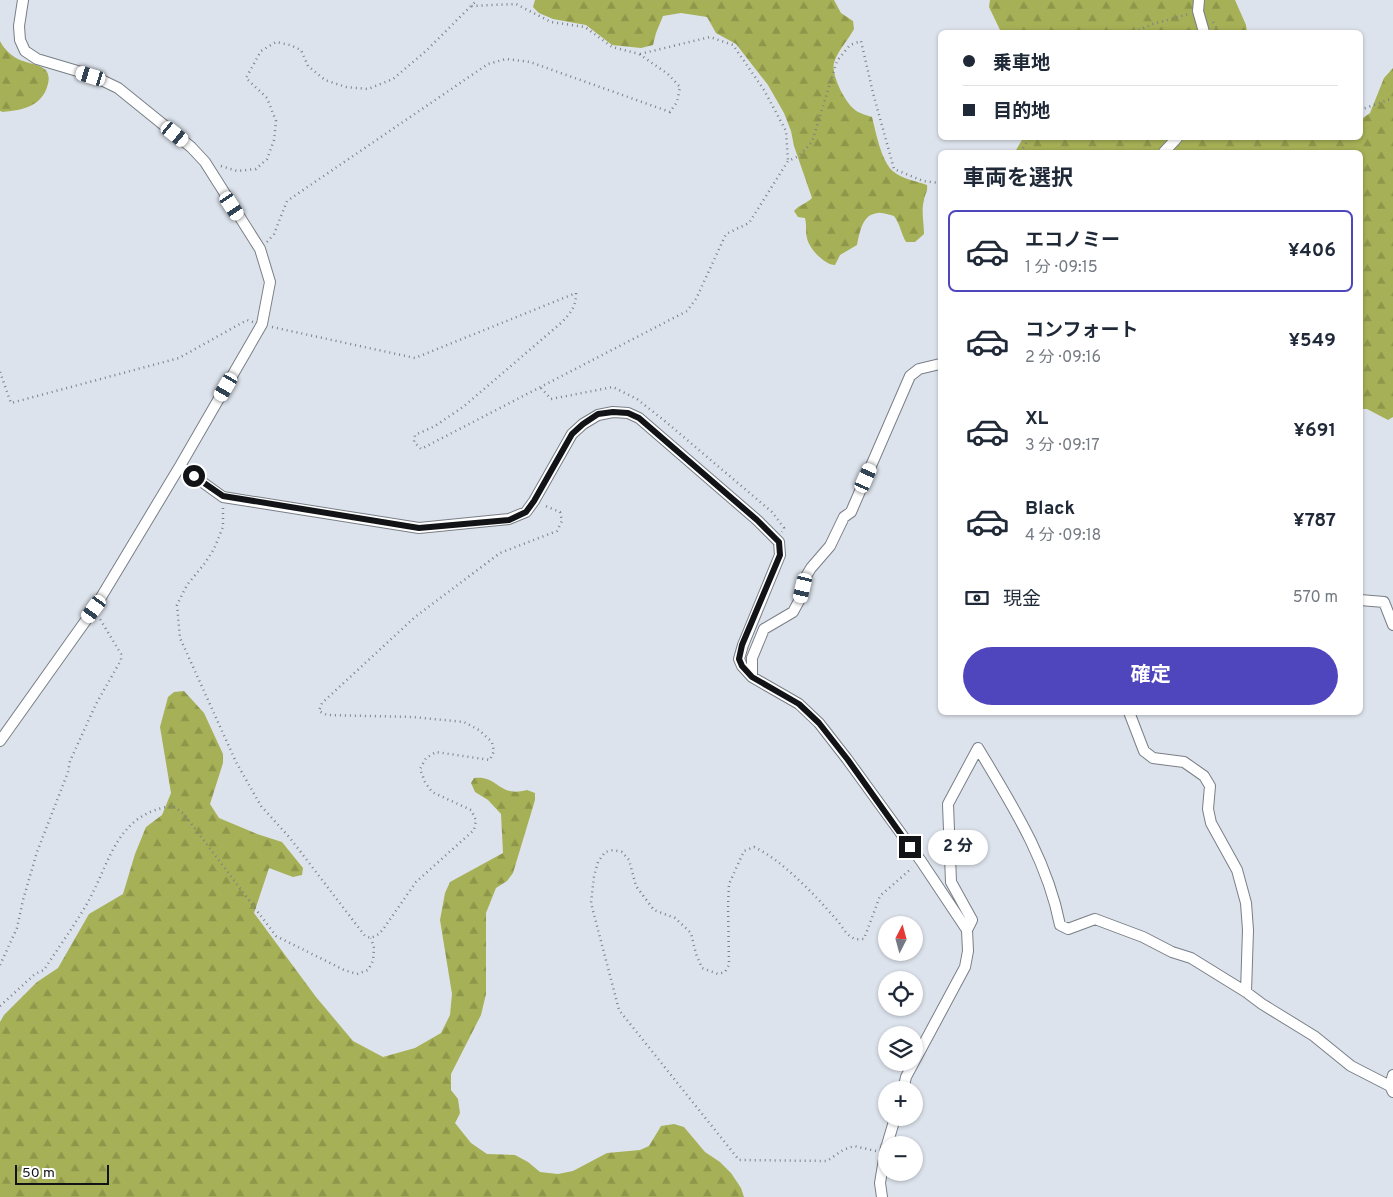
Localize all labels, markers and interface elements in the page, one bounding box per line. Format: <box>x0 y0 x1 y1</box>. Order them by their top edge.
text: 乗車地 <box>993 52 1050 76</box>
car <box>74 64 107 88</box>
text: 目的地 <box>993 100 1050 124</box>
car <box>158 119 191 149</box>
text: 車両を選択 <box>963 166 1073 193</box>
car <box>217 189 246 223</box>
icon: car <box>965 229 1010 274</box>
text: エコノミー <box>1025 229 1120 253</box>
text: ¥406 <box>1288 239 1336 263</box>
text: 1 分 · 09:15 <box>1025 258 1098 278</box>
icon: car <box>965 319 1010 364</box>
text: コンフォート <box>1025 319 1138 343</box>
text: ¥549 <box>1289 329 1336 353</box>
text: 2 分 · 09:16 <box>1025 348 1101 368</box>
car <box>212 370 239 404</box>
text: XL <box>1025 407 1048 431</box>
icon: car <box>965 409 1010 454</box>
text: ¥691 <box>1293 419 1336 443</box>
text: 3 分 · 09:17 <box>1025 436 1100 456</box>
car <box>853 461 878 495</box>
route start <box>183 465 205 487</box>
text: Black <box>1025 497 1075 521</box>
icon: car <box>965 499 1010 544</box>
text: ¥787 <box>1293 509 1336 533</box>
text: 4 分 · 09:18 <box>1025 526 1101 546</box>
car <box>792 572 813 604</box>
icon: cash <box>963 584 991 612</box>
text: 現金 <box>1003 588 1041 612</box>
text: 570 m <box>1293 588 1338 608</box>
car <box>79 592 108 626</box>
button: 確定 <box>963 647 1338 705</box>
callout: 2 分 <box>928 830 988 864</box>
route end <box>899 836 921 858</box>
text: 2 分 <box>943 837 973 857</box>
north arrow <box>878 916 922 961</box>
map controls <box>878 916 923 1181</box>
button: locate <box>878 971 923 1016</box>
button: layers <box>878 1026 923 1071</box>
button: + <box>878 1081 923 1126</box>
button: − <box>878 1136 923 1181</box>
scale bar <box>15 1162 109 1185</box>
text: 50 m <box>22 1165 55 1182</box>

